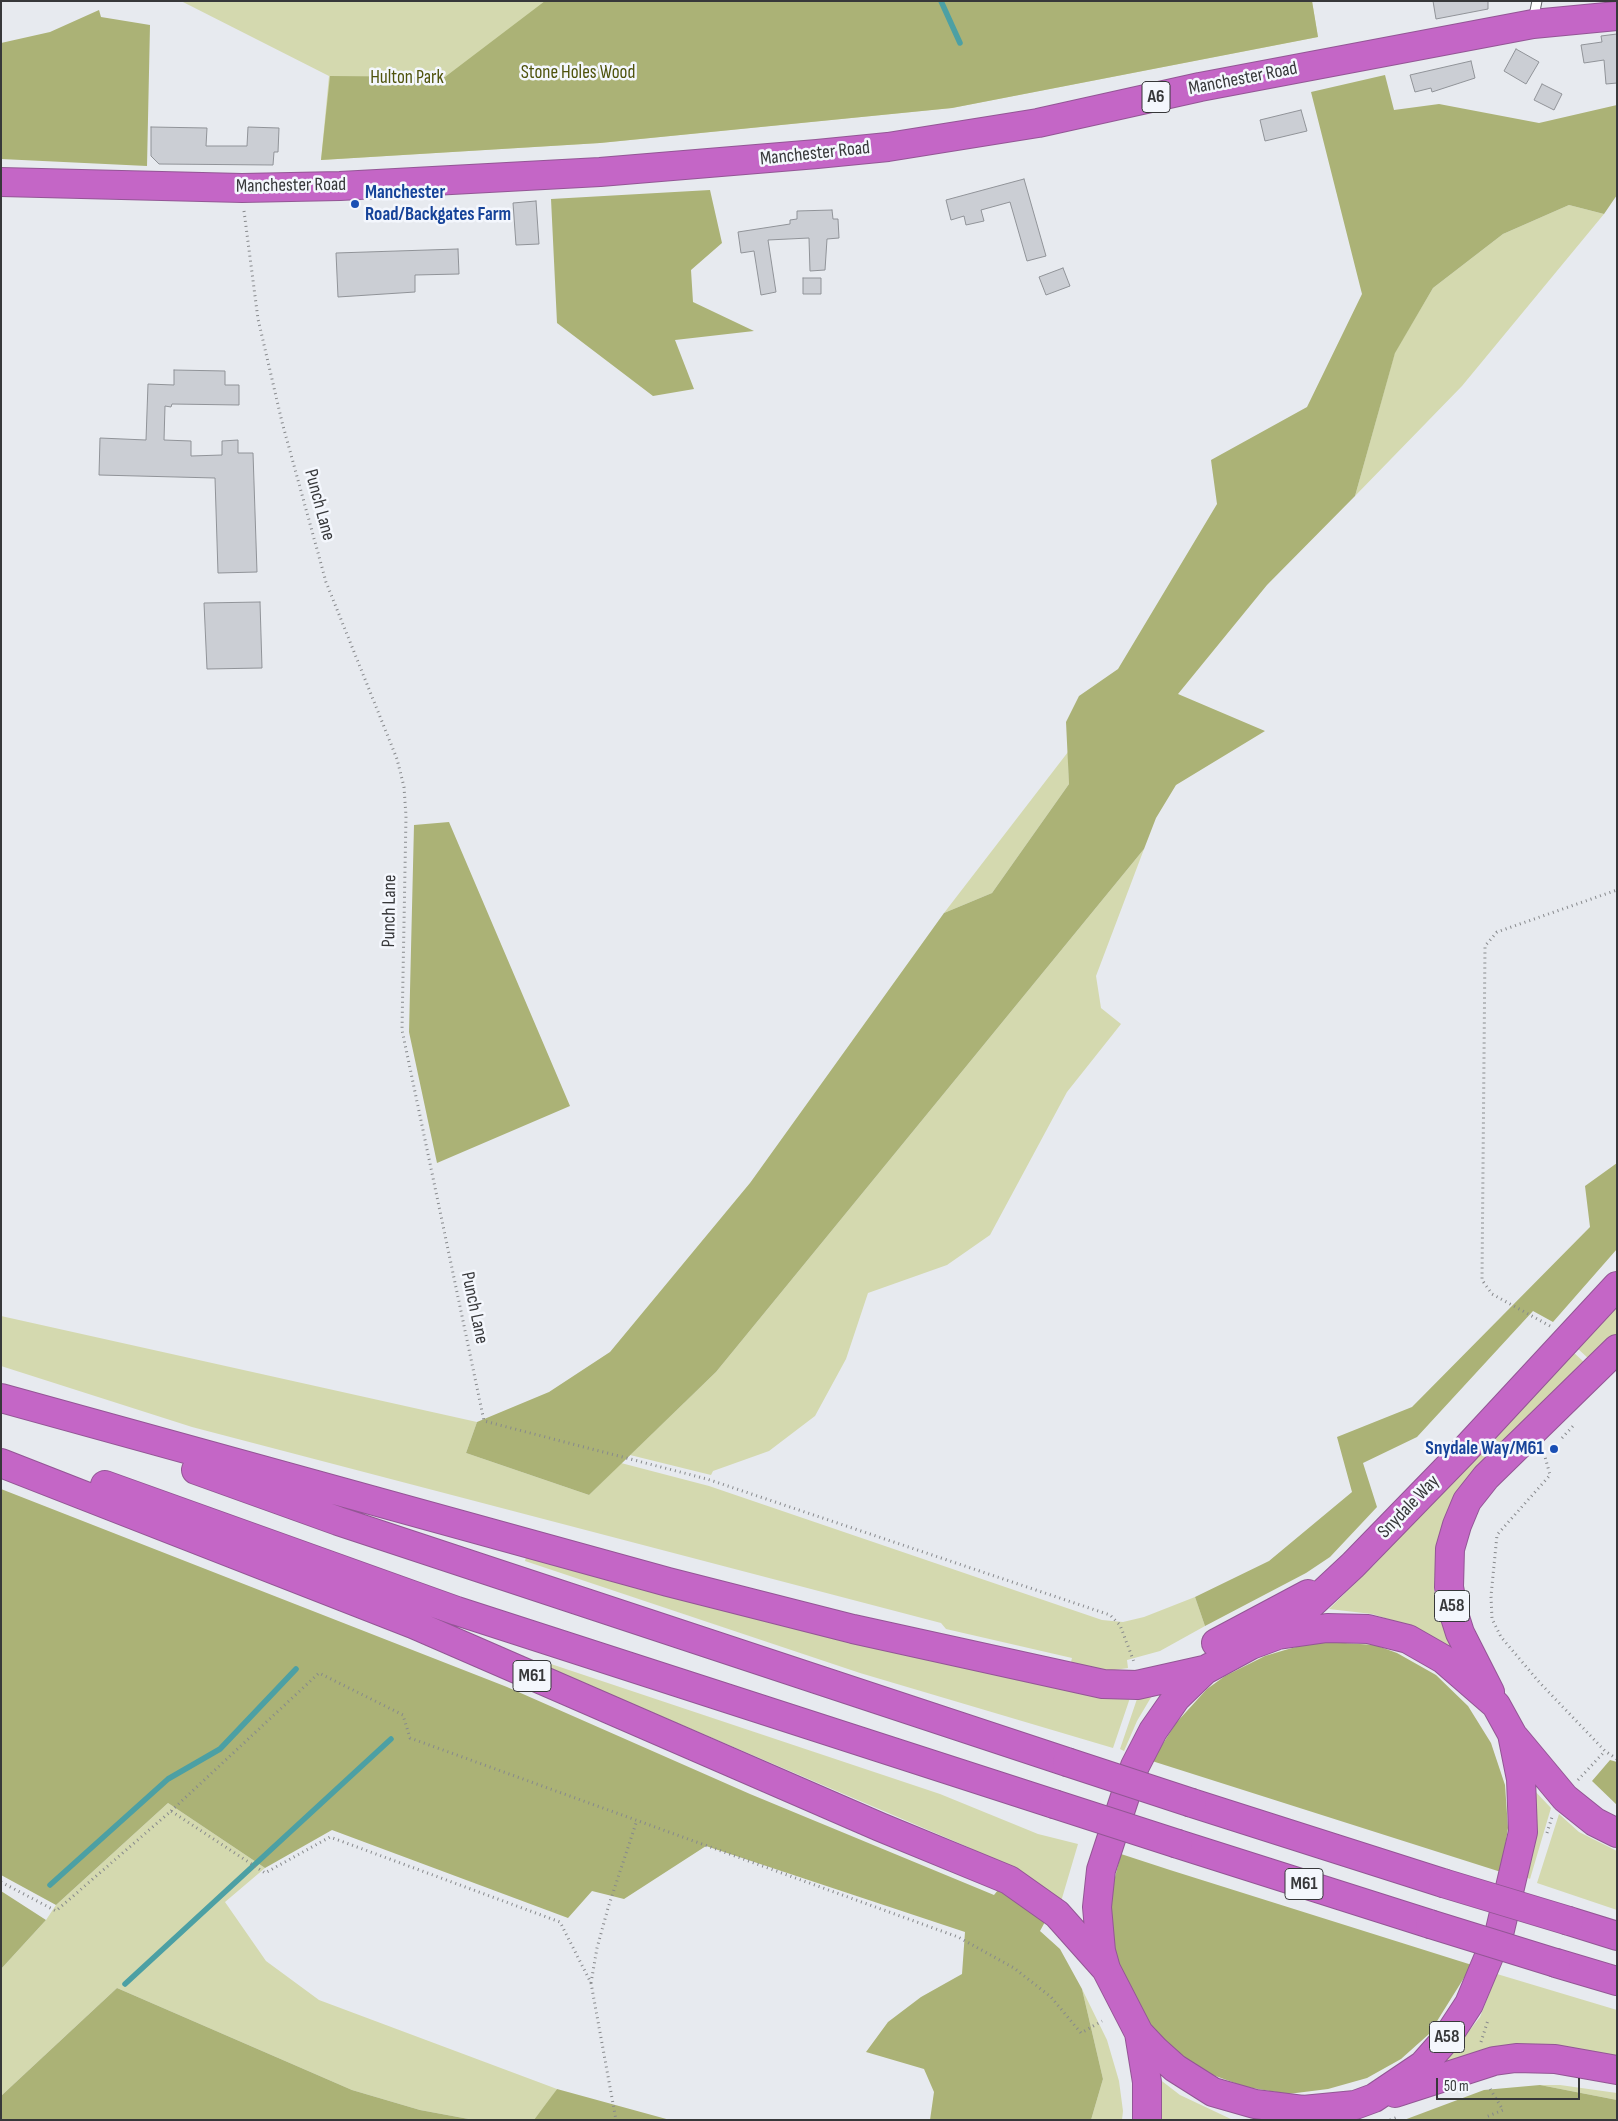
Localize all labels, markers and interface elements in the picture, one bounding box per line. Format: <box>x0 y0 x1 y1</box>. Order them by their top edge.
street label: Manchester Road <box>1187 57 1299 101</box>
park label: Stone Holes Wood <box>521 62 635 84</box>
park label: Hulton Park <box>370 67 444 89</box>
road number: A6 <box>1142 81 1170 112</box>
street label: Manchester Road <box>759 137 871 171</box>
street label: Manchester Road <box>236 174 346 198</box>
place label: Manchester Road/Backgates Farm <box>365 182 511 226</box>
marker: Manchester Road/Backgates Farm <box>349 198 361 210</box>
street label: Punch Lane <box>299 467 339 543</box>
street label: Punch Lane <box>378 874 402 948</box>
street label: Punch Lane <box>455 1270 493 1346</box>
place label: Snydale Way/M61 <box>1425 1438 1544 1460</box>
marker: Snydale Way/M61 <box>1548 1443 1560 1455</box>
street label: Snydale Way <box>1373 1471 1445 1543</box>
road number: A58 <box>1434 1590 1470 1622</box>
road number: M61 <box>513 1660 551 1692</box>
road number: M61 <box>1285 1868 1323 1900</box>
road number: A58 <box>1430 2021 1464 2052</box>
scale bar <box>1438 2068 1582 2100</box>
text: 50 m <box>1444 2077 1469 2096</box>

